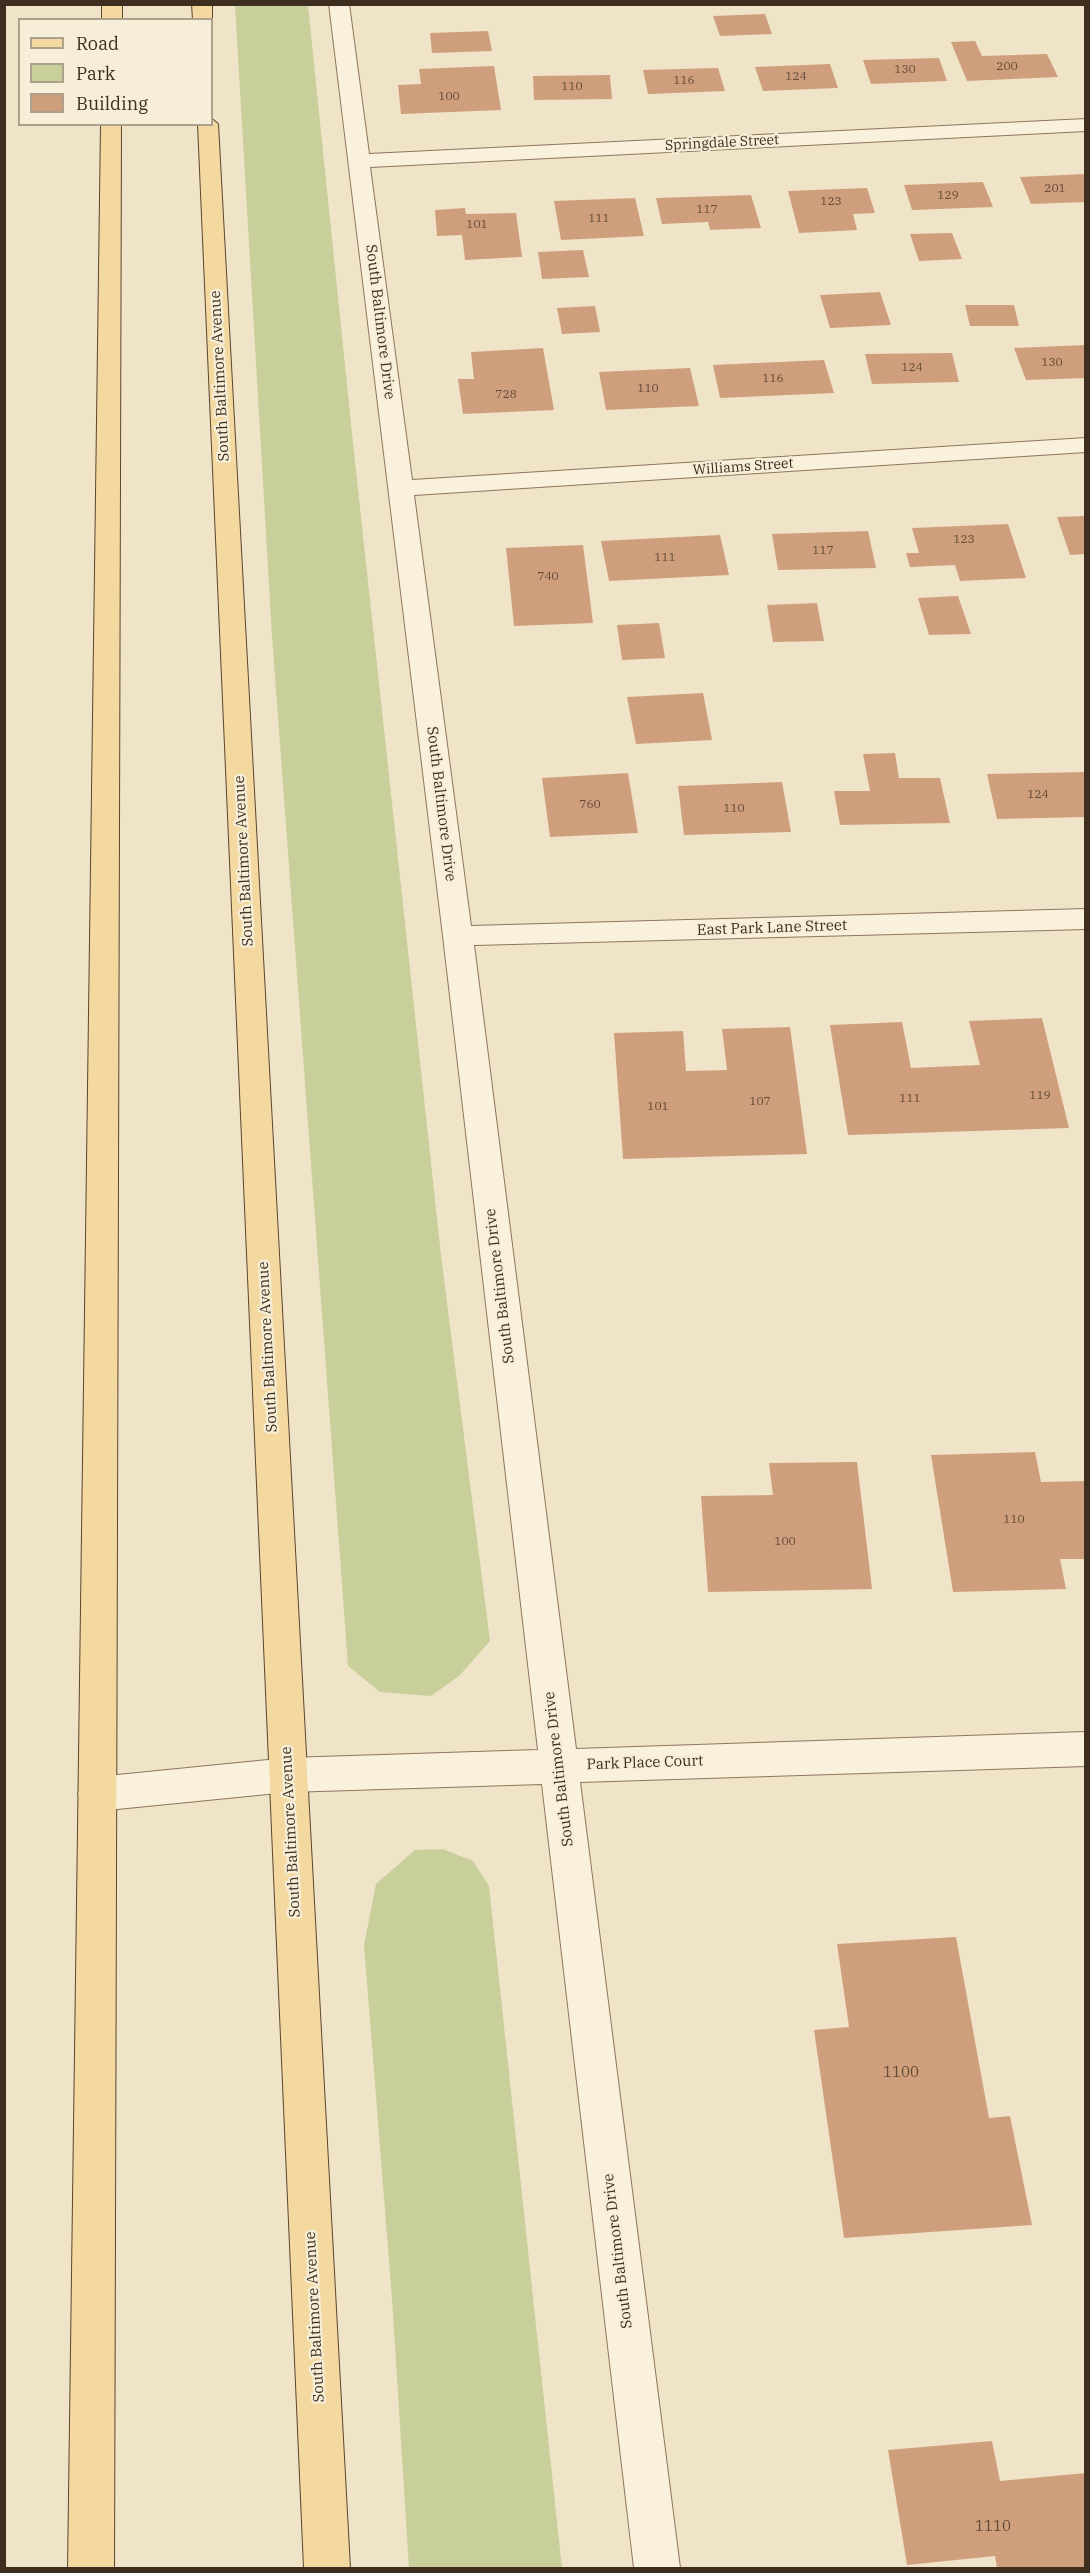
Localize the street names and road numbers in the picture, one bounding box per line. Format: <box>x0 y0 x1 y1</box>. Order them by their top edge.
street label: Springdale Street <box>665 132 779 154</box>
street label: South Baltimore Drive <box>362 243 398 401</box>
street label: South Baltimore Avenue <box>207 290 233 462</box>
street label: Williams Street <box>692 455 794 479</box>
street label: South Baltimore Drive <box>423 725 459 883</box>
street label: South Baltimore Avenue <box>231 775 257 947</box>
street label: East Park Lane Street <box>697 916 847 940</box>
street label: South Baltimore Drive <box>482 1207 518 1365</box>
street label: South Baltimore Avenue <box>255 1261 281 1433</box>
street label: South Baltimore Drive <box>541 1690 577 1848</box>
street label: South Baltimore Avenue <box>278 1746 304 1918</box>
street label: Park Place Court <box>586 1752 704 1774</box>
street label: South Baltimore Drive <box>600 2172 636 2330</box>
street label: South Baltimore Avenue <box>302 2231 328 2403</box>

